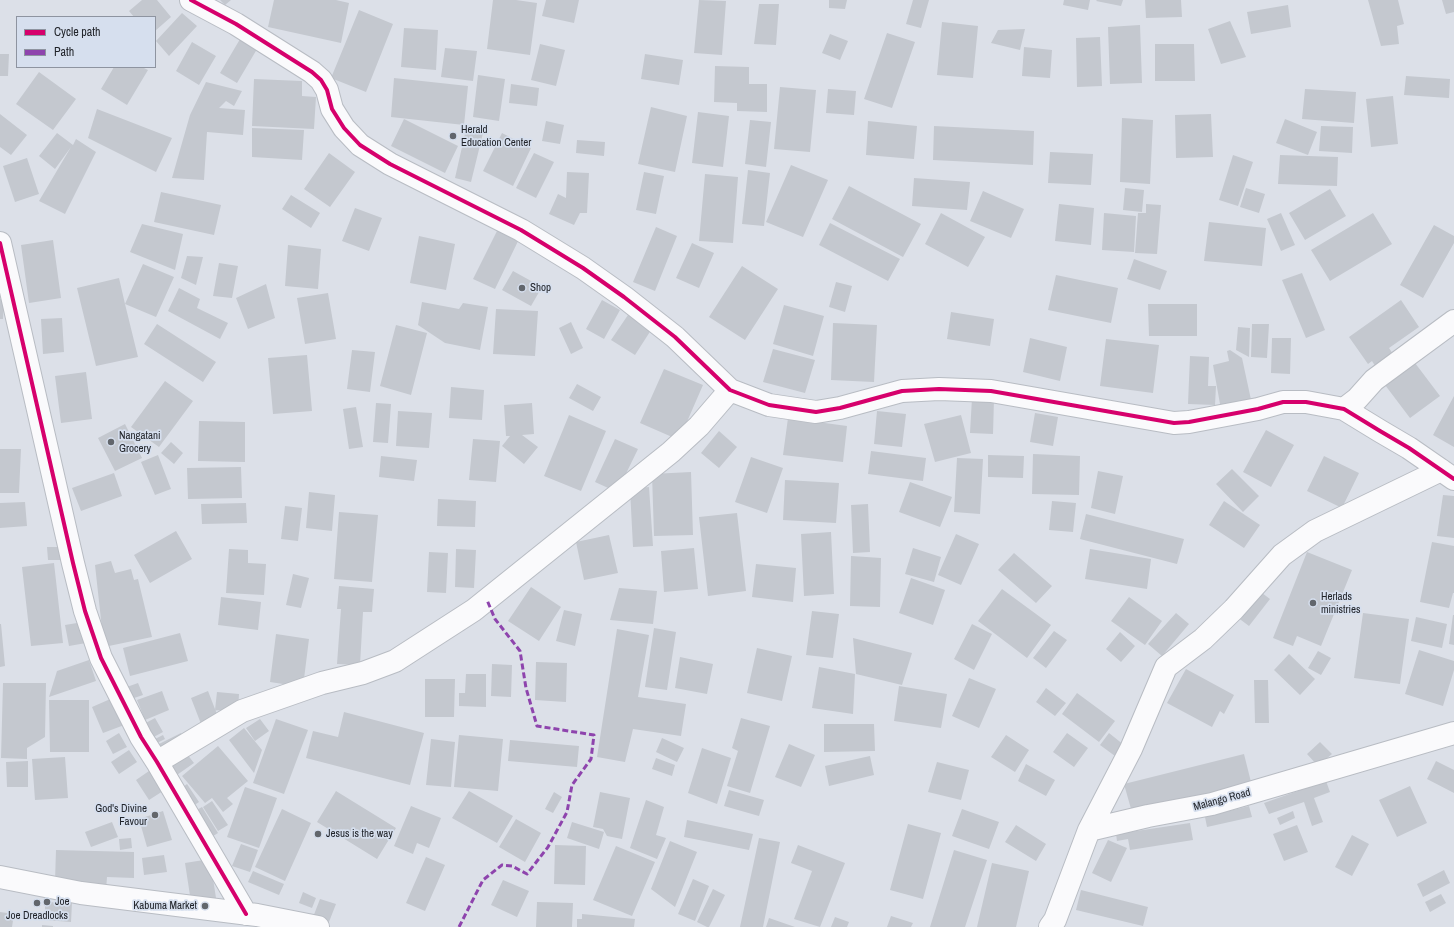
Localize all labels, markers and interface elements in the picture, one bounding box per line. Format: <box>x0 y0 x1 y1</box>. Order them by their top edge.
legend <box>16 16 156 68</box>
text: Cycle path <box>54 24 101 40</box>
text: Path <box>54 44 74 60</box>
place label: Herald Education Center <box>461 123 531 149</box>
marker: Herald Education Center <box>448 131 458 141</box>
place label: Shop <box>530 281 551 295</box>
marker: Shop <box>517 283 527 293</box>
place label: Nangatani Grocery <box>119 429 161 455</box>
marker: Nangatani Grocery <box>106 437 116 447</box>
place label: Herlads ministries <box>1321 590 1361 616</box>
marker: Herlads ministries <box>1308 598 1318 608</box>
street label: Malango Road <box>1192 786 1252 814</box>
place label: God's Divine Favour <box>95 802 147 828</box>
marker: God's Divine Favour <box>150 810 160 820</box>
place label: Jesus is the way <box>326 827 393 841</box>
marker: Jesus is the way <box>313 829 323 839</box>
place label: Joe <box>55 895 70 909</box>
marker: Joe <box>42 897 52 907</box>
marker: Joe Dreadlocks <box>32 898 42 908</box>
place label: Kabuma Market <box>133 899 197 913</box>
marker: Kabuma Market <box>200 901 210 911</box>
place label: Joe Dreadlocks <box>6 909 68 923</box>

